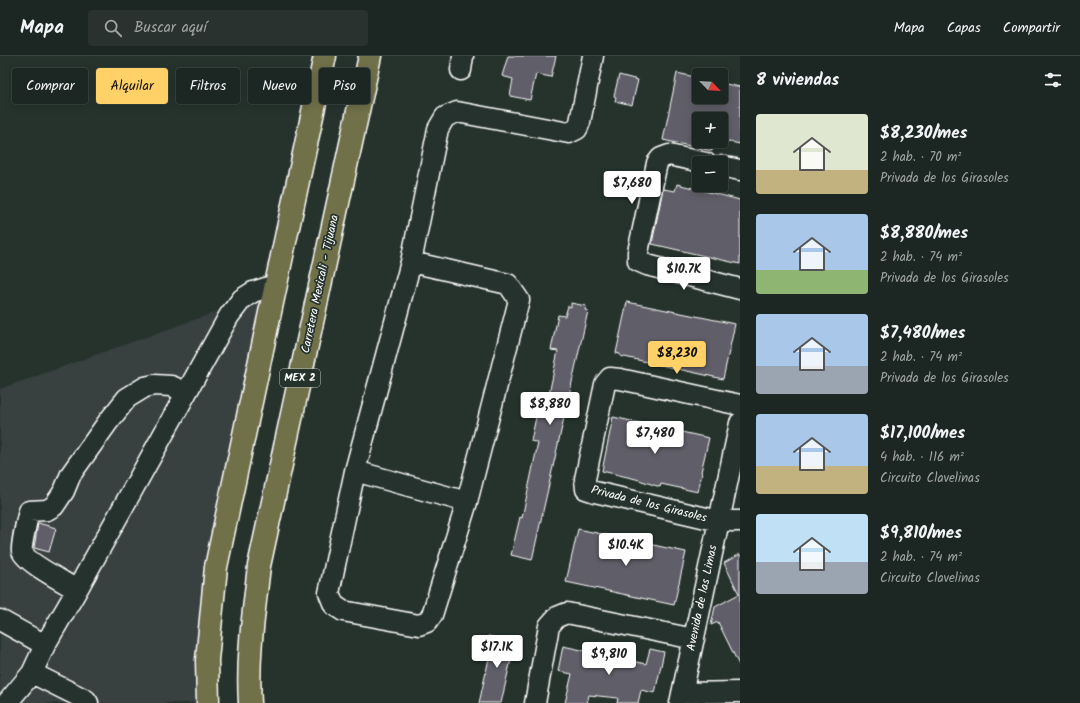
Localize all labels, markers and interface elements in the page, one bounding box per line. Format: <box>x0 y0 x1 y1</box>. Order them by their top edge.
search box <box>88 10 368 46</box>
text: Mapa <box>20 13 64 43</box>
text: Buscar aquí <box>134 16 207 40</box>
icon: search <box>102 17 124 39</box>
text: Mapa <box>894 17 925 39</box>
text: Capas <box>947 17 981 39</box>
text: Compartir <box>1003 17 1060 39</box>
text: 8 viviendas <box>756 67 839 94</box>
chip: Comprar <box>12 68 88 104</box>
chip: Alquilar <box>96 68 168 104</box>
chip: Filtros <box>176 68 240 104</box>
chip: Nuevo <box>248 68 311 104</box>
chip: Piso <box>319 68 370 104</box>
north arrow <box>692 68 728 104</box>
map controls <box>692 68 728 192</box>
icon: filters <box>1042 69 1064 91</box>
button: + <box>692 112 728 148</box>
text: $8,230/mes <box>880 120 967 147</box>
icon: home <box>788 130 836 178</box>
text: 2 hab. · 70 m² <box>880 147 961 168</box>
button: − <box>692 156 728 192</box>
text: Privada de los Girasoles <box>880 168 1009 189</box>
pin: $7,680 <box>599 171 665 205</box>
text: $7,680 <box>613 173 651 194</box>
street label: Carretera Mexicali - Tijuana <box>296 213 344 355</box>
text: $8,880/mes <box>880 220 968 247</box>
icon: home <box>788 230 836 278</box>
text: 2 hab. · 74 m² <box>880 247 962 268</box>
pin: $10.7K <box>651 257 717 291</box>
text: $10.7K <box>666 259 702 280</box>
text: Privada de los Girasoles <box>880 268 1009 289</box>
text: $7,480/mes <box>880 320 966 347</box>
icon: home <box>788 330 836 378</box>
pin: $8,230 <box>644 341 710 375</box>
text: $8,230 <box>657 343 697 364</box>
text: 2 hab. · 74 m² <box>880 347 962 368</box>
text: Privada de los Girasoles <box>880 368 1009 389</box>
road number: MEX 2 <box>280 369 320 387</box>
pin: $8,880 <box>517 392 583 426</box>
text: $8,880 <box>530 394 570 415</box>
text: $17,100/mes <box>880 420 965 447</box>
pin: $7,480 <box>622 421 688 455</box>
text: $7,480 <box>636 423 674 444</box>
icon: home <box>788 430 836 478</box>
text: 4 hab. · 116 m² <box>880 447 964 468</box>
text: Circuito Clavelinas <box>880 468 980 489</box>
street label: Privada de los Girasoles <box>589 480 709 528</box>
text: $9,810/mes <box>880 520 962 547</box>
icon: home <box>788 530 836 578</box>
pin: $10.4K <box>593 533 659 567</box>
text: $10.4K <box>608 535 644 556</box>
street label: Avenida de las Limas <box>681 543 723 653</box>
text: 2 hab. · 74 m² <box>880 547 962 568</box>
text: Circuito Clavelinas <box>880 568 980 589</box>
pin: $17.1K <box>464 635 530 669</box>
text: $17.1K <box>481 637 513 658</box>
pin: $9,810 <box>576 642 642 676</box>
text: $9,810 <box>591 644 627 665</box>

